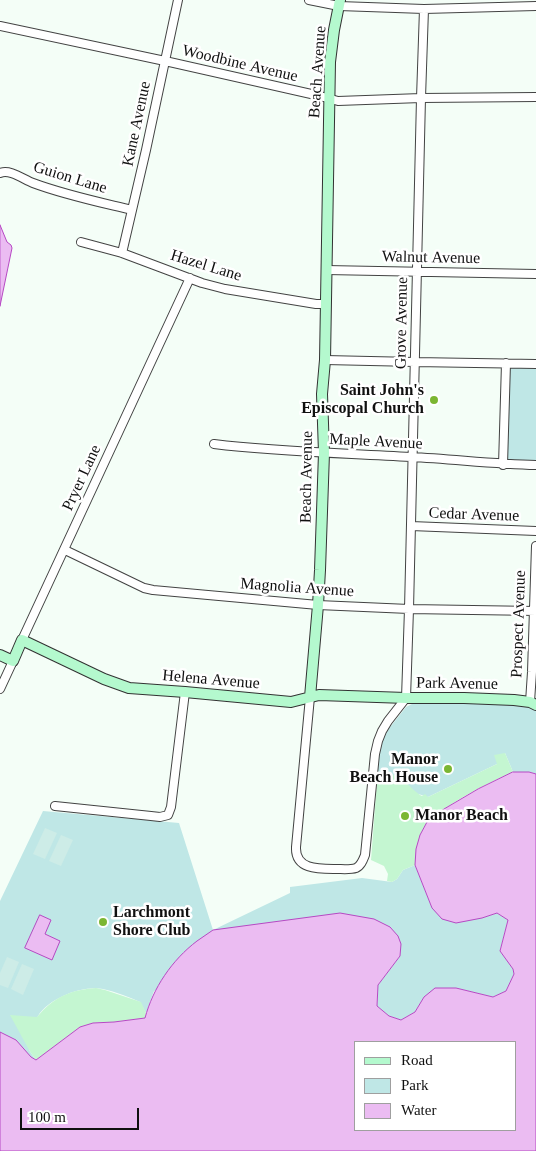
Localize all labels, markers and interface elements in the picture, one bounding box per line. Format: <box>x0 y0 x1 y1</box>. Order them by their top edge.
street label: Beach Avenue <box>305 25 331 119</box>
street label: Woodbine Avenue <box>180 41 300 87</box>
street label: Kane Avenue <box>119 80 155 168</box>
street label: Guion Lane <box>31 158 109 198</box>
street label: Hazel Lane <box>168 246 244 286</box>
street label: Walnut Avenue <box>382 248 480 268</box>
street label: Grove Avenue <box>392 277 412 369</box>
place label: Saint John's Episcopal Church <box>301 381 424 419</box>
marker: Saint John's Episcopal Church <box>428 394 440 406</box>
street label: Maple Avenue <box>329 430 423 454</box>
street label: Beach Avenue <box>297 431 317 523</box>
street label: Pryer Lane <box>58 442 106 514</box>
street label: Cedar Avenue <box>428 504 520 526</box>
street label: Prospect Avenue <box>508 570 530 678</box>
street label: Magnolia Avenue <box>240 574 354 602</box>
street label: Helena Avenue <box>161 666 261 694</box>
street label: Park Avenue <box>416 674 498 694</box>
place label: Manor Beach House <box>350 750 438 788</box>
marker: Manor Beach House <box>442 763 454 775</box>
place label: Manor Beach <box>415 806 508 826</box>
marker: Manor Beach <box>399 810 411 822</box>
place label: Larchmont Shore Club <box>113 903 191 941</box>
marker: Larchmont Shore Club <box>97 916 109 928</box>
legend <box>354 1041 516 1131</box>
text: Road <box>401 1052 433 1068</box>
text: Park <box>401 1077 429 1093</box>
scale bar <box>22 1098 141 1130</box>
text: Water <box>401 1102 436 1118</box>
text: 100 m <box>28 1109 66 1125</box>

